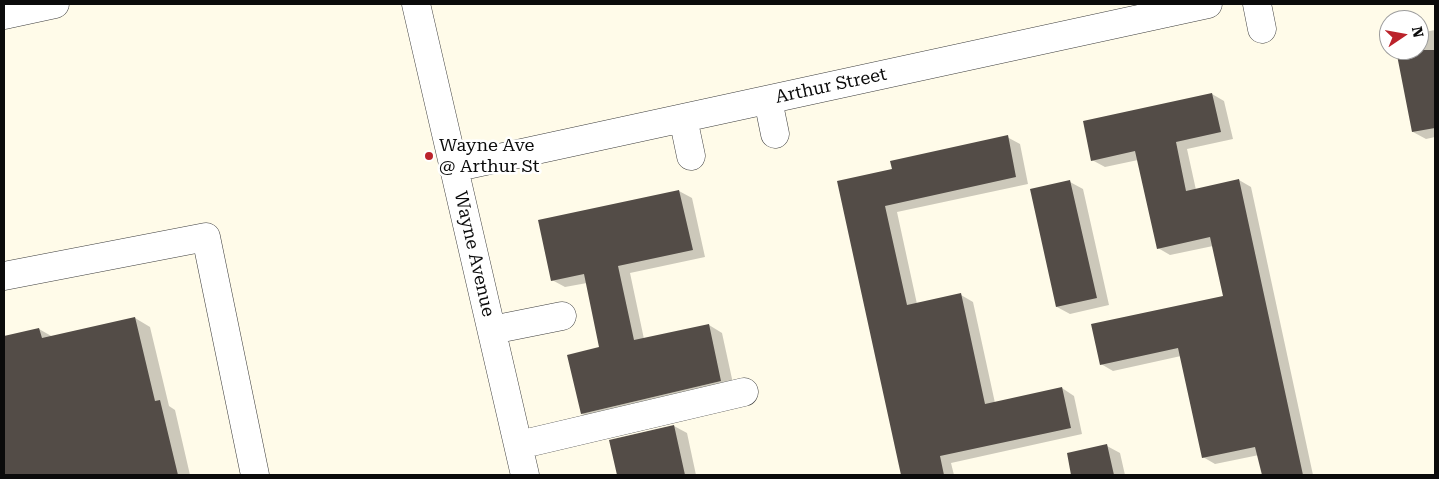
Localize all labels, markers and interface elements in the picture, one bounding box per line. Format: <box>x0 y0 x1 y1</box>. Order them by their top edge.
north arrow <box>1379 10 1429 60</box>
text: N <box>1409 25 1427 39</box>
street label: Arthur Street <box>773 64 889 108</box>
place label: Wayne Ave @ Arthur St <box>439 135 539 178</box>
marker: Wayne Ave @ Arthur St <box>423 150 435 162</box>
street label: Wayne Avenue <box>449 189 499 319</box>

